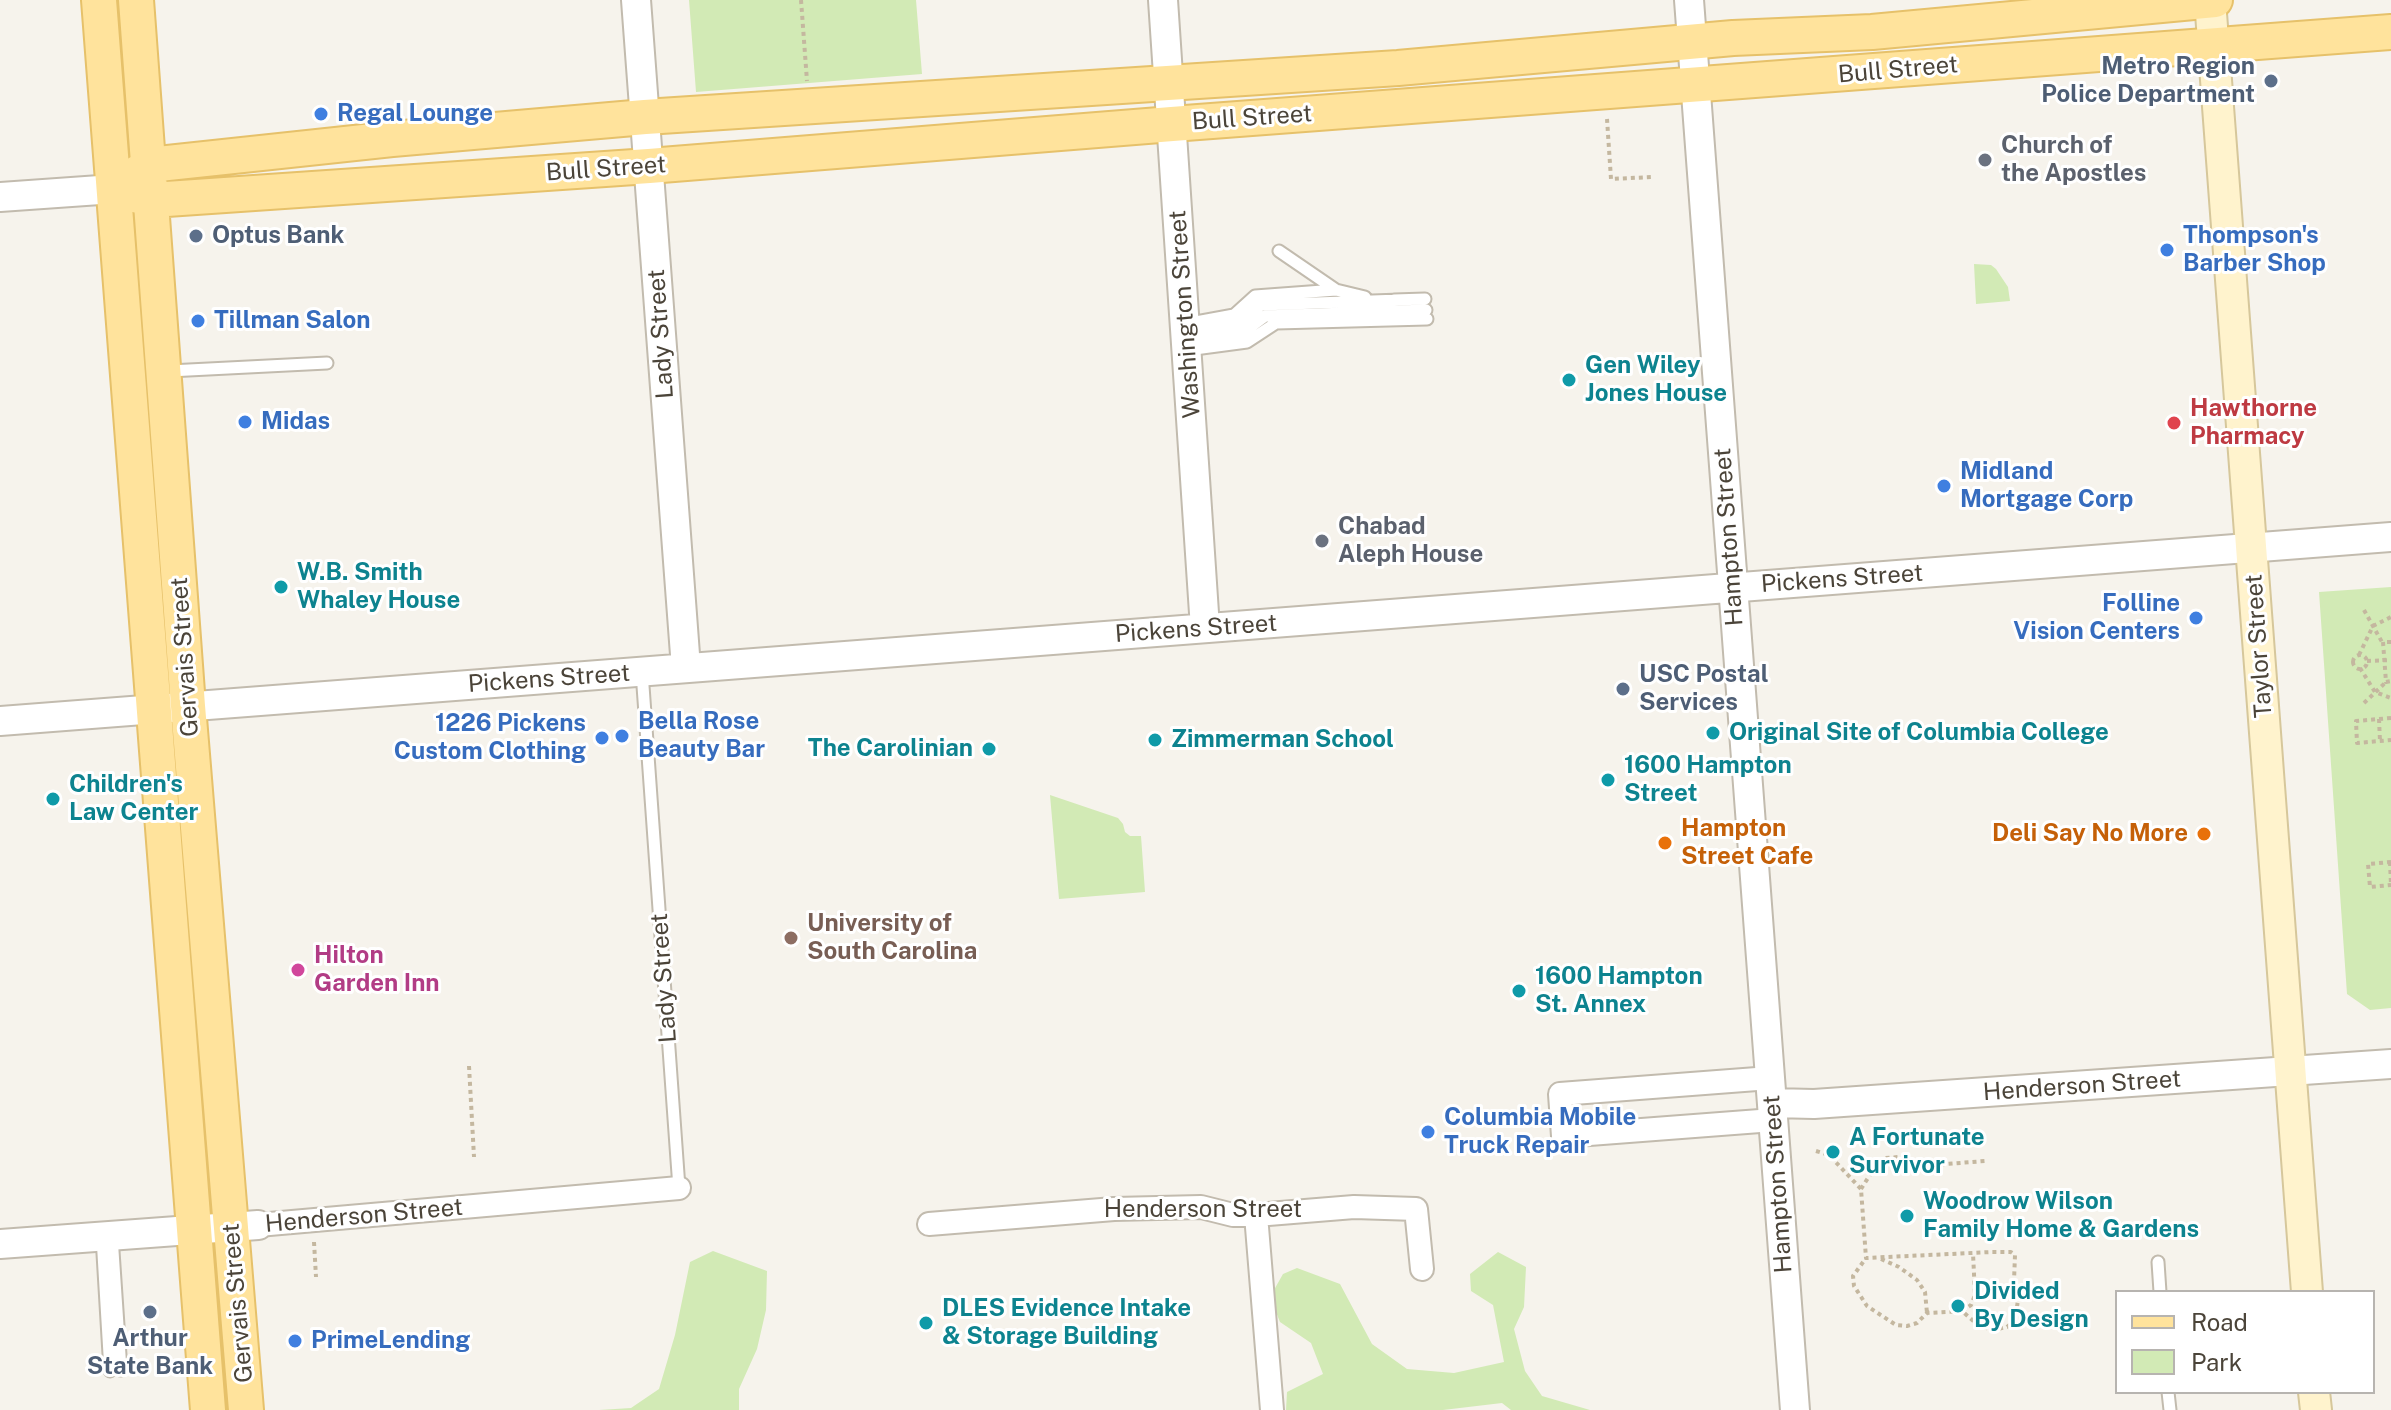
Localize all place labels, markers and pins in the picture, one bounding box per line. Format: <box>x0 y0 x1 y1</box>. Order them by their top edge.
place label: Metro Region Police Department <box>2041 53 2255 109</box>
marker: Metro Region Police Department <box>2262 72 2280 90</box>
place label: Regal Lounge <box>337 100 493 128</box>
marker: Regal Lounge <box>312 105 330 123</box>
place label: Church of the Apostles <box>2001 132 2146 188</box>
marker: Church of the Apostles <box>1976 151 1994 169</box>
place label: Optus Bank <box>212 222 344 250</box>
place label: Thompson's Barber Shop <box>2183 222 2326 278</box>
marker: Optus Bank <box>187 227 205 245</box>
marker: Thompson's Barber Shop <box>2158 241 2176 259</box>
place label: Tillman Salon <box>214 307 370 335</box>
marker: Tillman Salon <box>189 312 207 330</box>
place label: Gen Wiley Jones House <box>1585 352 1727 408</box>
marker: Gen Wiley Jones House <box>1560 371 1578 389</box>
place label: Hawthorne Pharmacy <box>2190 395 2317 451</box>
place label: Midas <box>261 408 330 436</box>
marker: Midas <box>236 413 254 431</box>
marker: Hawthorne Pharmacy <box>2165 414 2183 432</box>
place label: Midland Mortgage Corp <box>1960 458 2133 514</box>
marker: Midland Mortgage Corp <box>1935 477 1953 495</box>
place label: Chabad Aleph House <box>1338 513 1483 569</box>
marker: Chabad Aleph House <box>1313 532 1331 550</box>
place label: W.B. Smith Whaley House <box>297 559 460 615</box>
marker: W.B. Smith Whaley House <box>272 578 290 596</box>
place label: Folline Vision Centers <box>2013 590 2180 646</box>
marker: Folline Vision Centers <box>2187 609 2205 627</box>
place label: USC Postal Services <box>1639 661 1769 717</box>
marker: USC Postal Services <box>1614 680 1632 698</box>
place label: Bella Rose Beauty Bar <box>638 708 765 764</box>
place label: 1226 Pickens Custom Clothing <box>394 710 586 766</box>
place label: Original Site of Columbia College <box>1729 719 2109 747</box>
marker: Original Site of Columbia College <box>1704 724 1722 742</box>
place label: Zimmerman School <box>1171 726 1394 754</box>
marker: Bella Rose Beauty Bar <box>613 727 631 745</box>
marker: 1226 Pickens Custom Clothing <box>593 729 611 747</box>
marker: Zimmerman School <box>1146 731 1164 749</box>
place label: The Carolinian <box>808 735 973 763</box>
marker: The Carolinian <box>980 740 998 758</box>
place label: 1600 Hampton Street <box>1624 752 1792 808</box>
place label: Children's Law Center <box>69 771 198 827</box>
marker: 1600 Hampton Street <box>1599 771 1617 789</box>
marker: Children's Law Center <box>44 790 62 808</box>
place label: Hampton Street Cafe <box>1681 815 1813 871</box>
place label: Deli Say No More <box>1992 820 2188 848</box>
marker: Deli Say No More <box>2195 825 2213 843</box>
marker: Hampton Street Cafe <box>1656 834 1674 852</box>
place label: University of South Carolina <box>807 910 977 966</box>
marker: University of South Carolina <box>782 929 800 947</box>
place label: Hilton Garden Inn <box>314 942 440 998</box>
marker: Hilton Garden Inn <box>289 961 307 979</box>
place label: 1600 Hampton St. Annex <box>1535 963 1703 1019</box>
marker: 1600 Hampton St. Annex <box>1510 982 1528 1000</box>
place label: Columbia Mobile Truck Repair <box>1444 1104 1636 1160</box>
marker: Columbia Mobile Truck Repair <box>1419 1123 1437 1141</box>
place label: A Fortunate Survivor <box>1849 1124 1985 1180</box>
marker: A Fortunate Survivor <box>1824 1143 1842 1161</box>
place label: Woodrow Wilson Family Home & Gardens <box>1923 1188 2199 1244</box>
marker: Woodrow Wilson Family Home & Gardens <box>1898 1207 1916 1225</box>
place label: Divided By Design <box>1974 1278 2089 1334</box>
place label: DLES Evidence Intake & Storage Building <box>942 1295 1191 1351</box>
marker: Divided By Design <box>1949 1297 1967 1315</box>
marker: Arthur State Bank <box>141 1303 159 1321</box>
marker: DLES Evidence Intake & Storage Building <box>917 1314 935 1332</box>
place label: Arthur State Bank <box>87 1325 213 1381</box>
place label: PrimeLending <box>311 1327 470 1355</box>
marker: PrimeLending <box>286 1332 304 1350</box>

